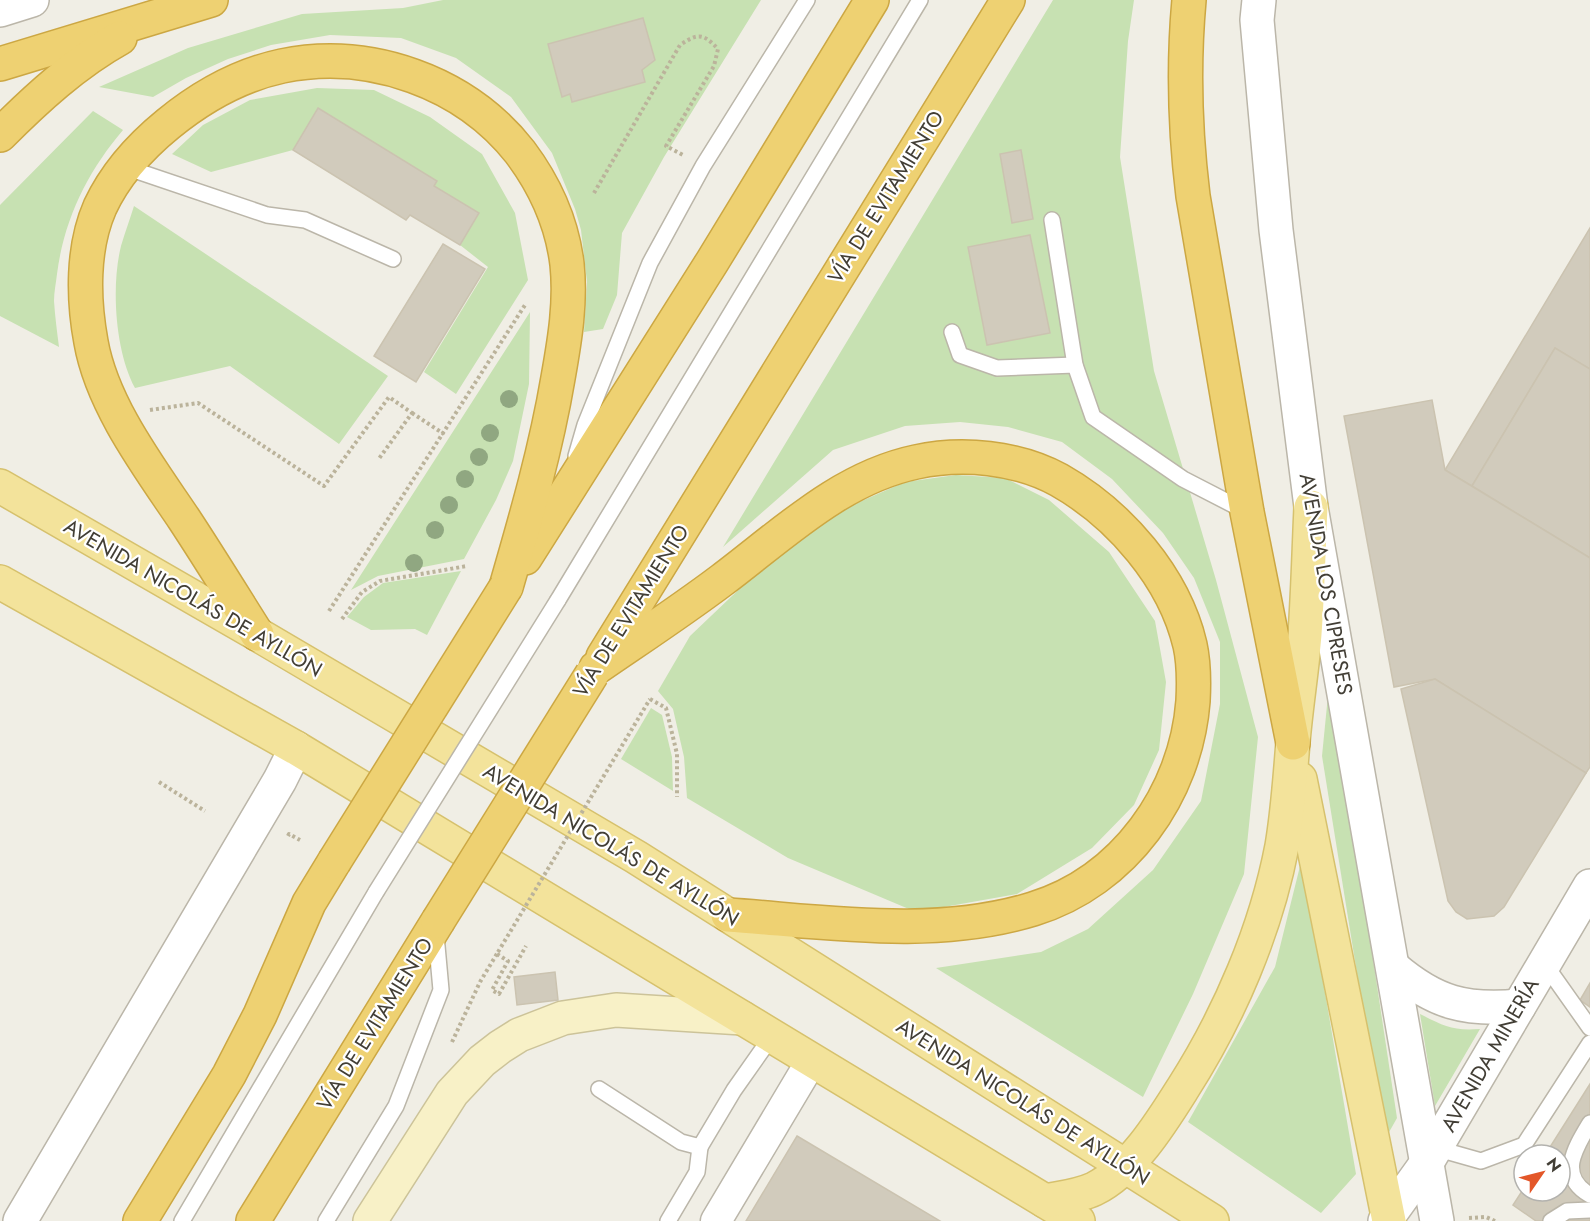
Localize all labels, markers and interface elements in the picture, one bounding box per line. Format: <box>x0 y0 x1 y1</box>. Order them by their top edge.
street label: VÍA DE EVITAMIENTO <box>821 105 951 289</box>
street label: AVENIDA LOS CIPRESES <box>1292 471 1360 697</box>
street label: AVENIDA NICOLÁS DE AYLLÓN <box>58 512 328 684</box>
street label: VÍA DE EVITAMIENTO <box>566 519 696 703</box>
street label: AVENIDA NICOLÁS DE AYLLÓN <box>477 756 745 934</box>
street label: VÍA DE EVITAMIENTO <box>310 932 440 1116</box>
street label: AVENIDA MINERÍA <box>1434 972 1546 1137</box>
street label: AVENIDA NICOLÁS DE AYLLÓN <box>890 1011 1156 1193</box>
north arrow <box>1512 1143 1572 1203</box>
text: N <box>1541 1153 1567 1176</box>

